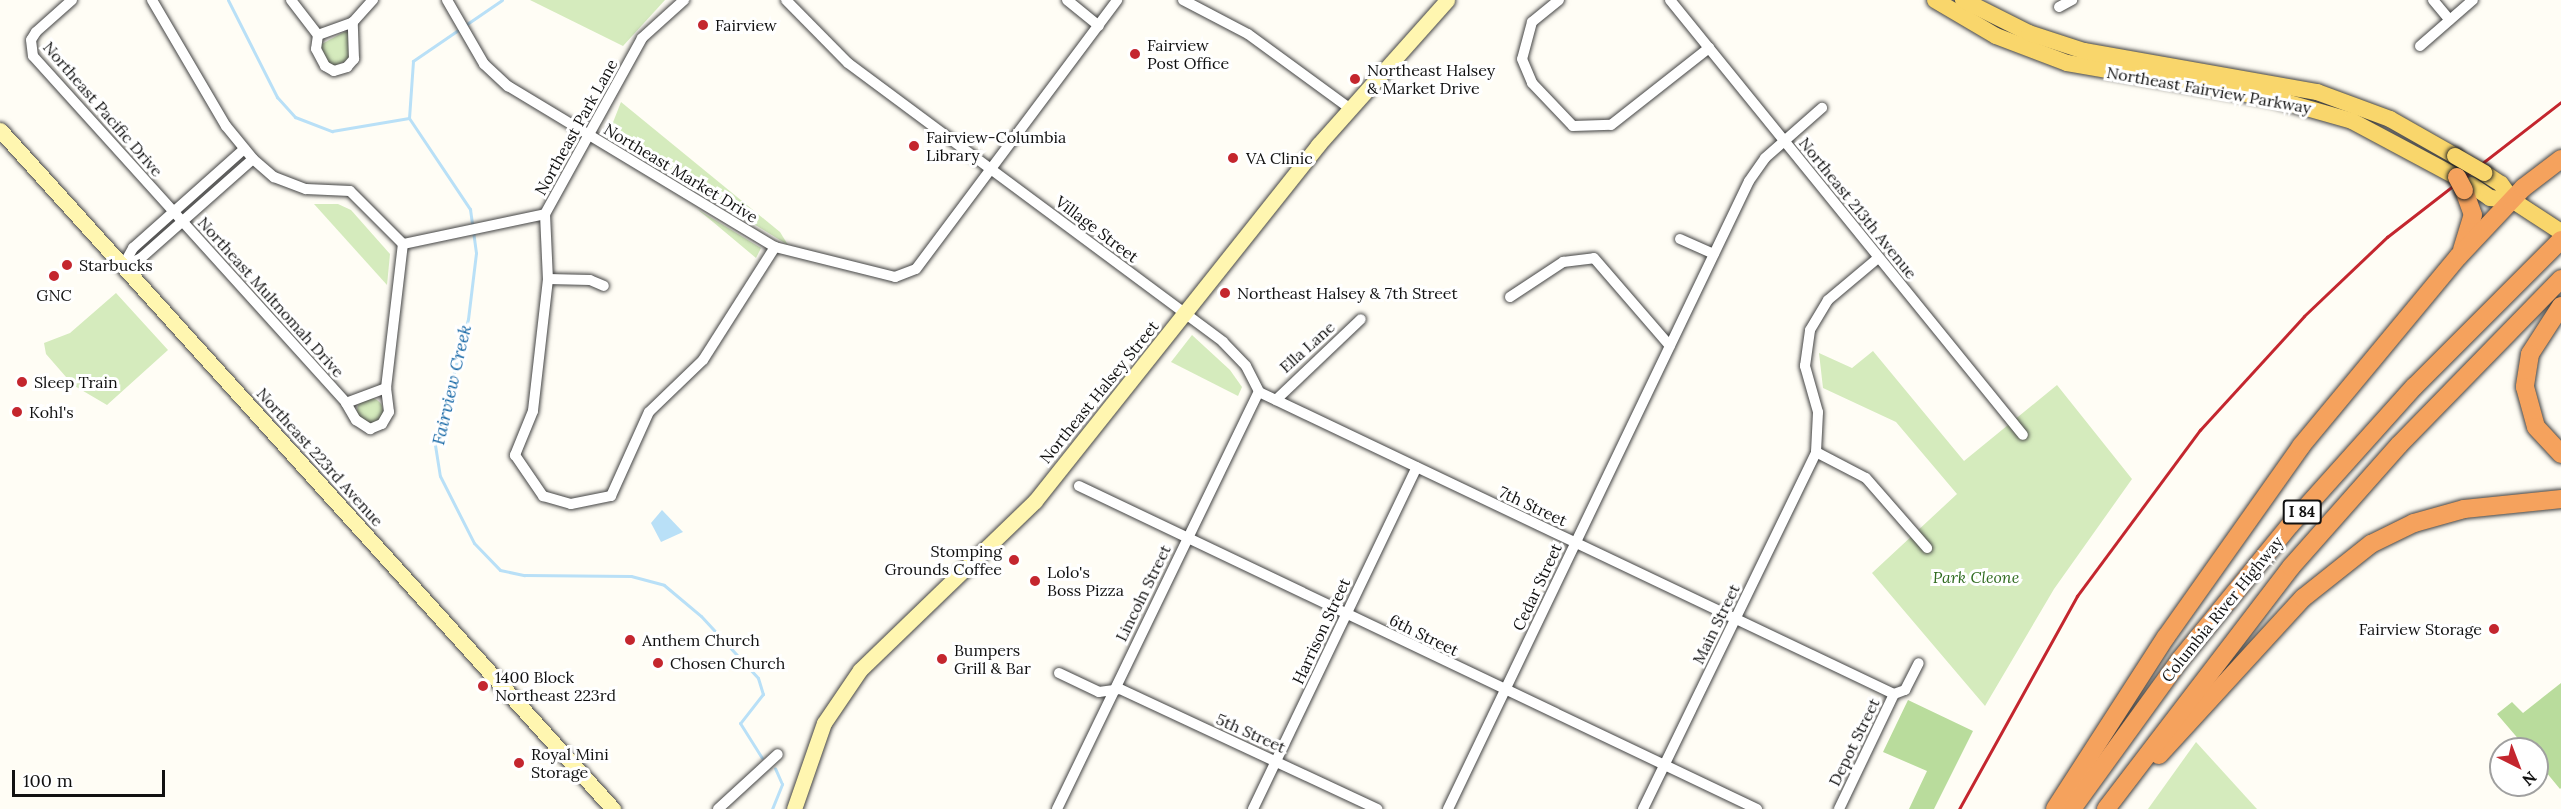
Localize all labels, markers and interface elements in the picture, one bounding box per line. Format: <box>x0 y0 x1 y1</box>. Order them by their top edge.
place label: Fairview <box>715 15 777 35</box>
marker: Fairview <box>696 18 710 32</box>
place label: Fairview Post Office <box>1147 35 1229 73</box>
street label: Northeast Pacific Drive <box>39 38 167 180</box>
marker: Fairview Post Office <box>1128 47 1142 61</box>
street label: Northeast Park Lane <box>531 56 621 198</box>
place label: Northeast Halsey & Market Drive <box>1367 60 1495 98</box>
street label: Northeast Fairview Parkway <box>2105 63 2313 117</box>
marker: Northeast Halsey & Market Drive <box>1348 72 1362 86</box>
street label: Northeast Market Drive <box>601 119 761 227</box>
place label: Fairview-Columbia Library <box>926 127 1066 165</box>
street label: Northeast 213th Avenue <box>1795 133 1921 283</box>
marker: Fairview-Columbia Library <box>907 139 921 153</box>
place label: VA Clinic <box>1246 148 1313 168</box>
marker: VA Clinic <box>1224 149 1242 167</box>
street label: Village Street <box>1052 192 1142 266</box>
street label: Northeast Multnomah Drive <box>194 213 348 381</box>
place label: Starbucks <box>79 255 153 275</box>
marker: Starbucks <box>60 258 74 272</box>
marker: GNC <box>47 269 61 283</box>
place label: Northeast Halsey & 7th Street <box>1237 283 1458 303</box>
place label: GNC <box>36 285 72 305</box>
marker: Northeast Halsey & 7th Street <box>1218 286 1232 300</box>
street label: Northeast Halsey Street <box>1036 317 1162 467</box>
street label: Ella Lane <box>1276 317 1338 377</box>
water label: Fairview Creek <box>428 323 476 447</box>
place label: Sleep Train <box>34 372 118 392</box>
marker: Sleep Train <box>15 375 29 389</box>
street label: Northeast 223rd Avenue <box>253 384 387 530</box>
place label: Kohl's <box>29 402 74 422</box>
marker: Kohl's <box>10 405 24 419</box>
street label: 7th Street <box>1496 482 1570 530</box>
road number: I 84 <box>2282 500 2322 524</box>
street label: Columbia River Highway <box>2157 532 2287 686</box>
street label: Cedar Street <box>1508 540 1566 634</box>
place label: Stomping Grounds Coffee <box>885 541 1002 579</box>
street label: Lincoln Street <box>1111 542 1175 644</box>
marker: Stomping Grounds Coffee <box>1007 553 1021 567</box>
place label: Lolo's Boss Pizza <box>1047 562 1124 600</box>
park label: Park Cleone <box>1933 567 2019 587</box>
marker: Lolo's Boss Pizza <box>1028 574 1042 588</box>
street label: Harrison Street <box>1288 575 1354 687</box>
street label: Main Street <box>1688 581 1744 667</box>
street label: 6th Street <box>1386 610 1462 660</box>
place label: Fairview Storage <box>2359 619 2482 639</box>
marker: Fairview Storage <box>2487 622 2501 636</box>
place label: Anthem Church <box>642 630 760 650</box>
marker: Anthem Church <box>623 633 637 647</box>
place label: Bumpers Grill & Bar <box>954 640 1031 678</box>
marker: Bumpers Grill & Bar <box>935 652 949 666</box>
place label: Chosen Church <box>670 653 785 673</box>
marker: Chosen Church <box>651 656 665 670</box>
place label: 1400 Block Northeast 223rd <box>495 667 616 705</box>
marker: 1400 Block Northeast 223rd <box>476 679 490 693</box>
street label: Depot Street <box>1824 695 1884 789</box>
street label: 5th Street <box>1213 709 1289 757</box>
north arrow <box>2489 737 2549 797</box>
place label: Royal Mini Storage <box>531 744 609 782</box>
marker: Royal Mini Storage <box>512 756 526 770</box>
scale bar <box>15 758 168 796</box>
text: N <box>2518 767 2541 790</box>
text: 100 m <box>23 769 73 792</box>

